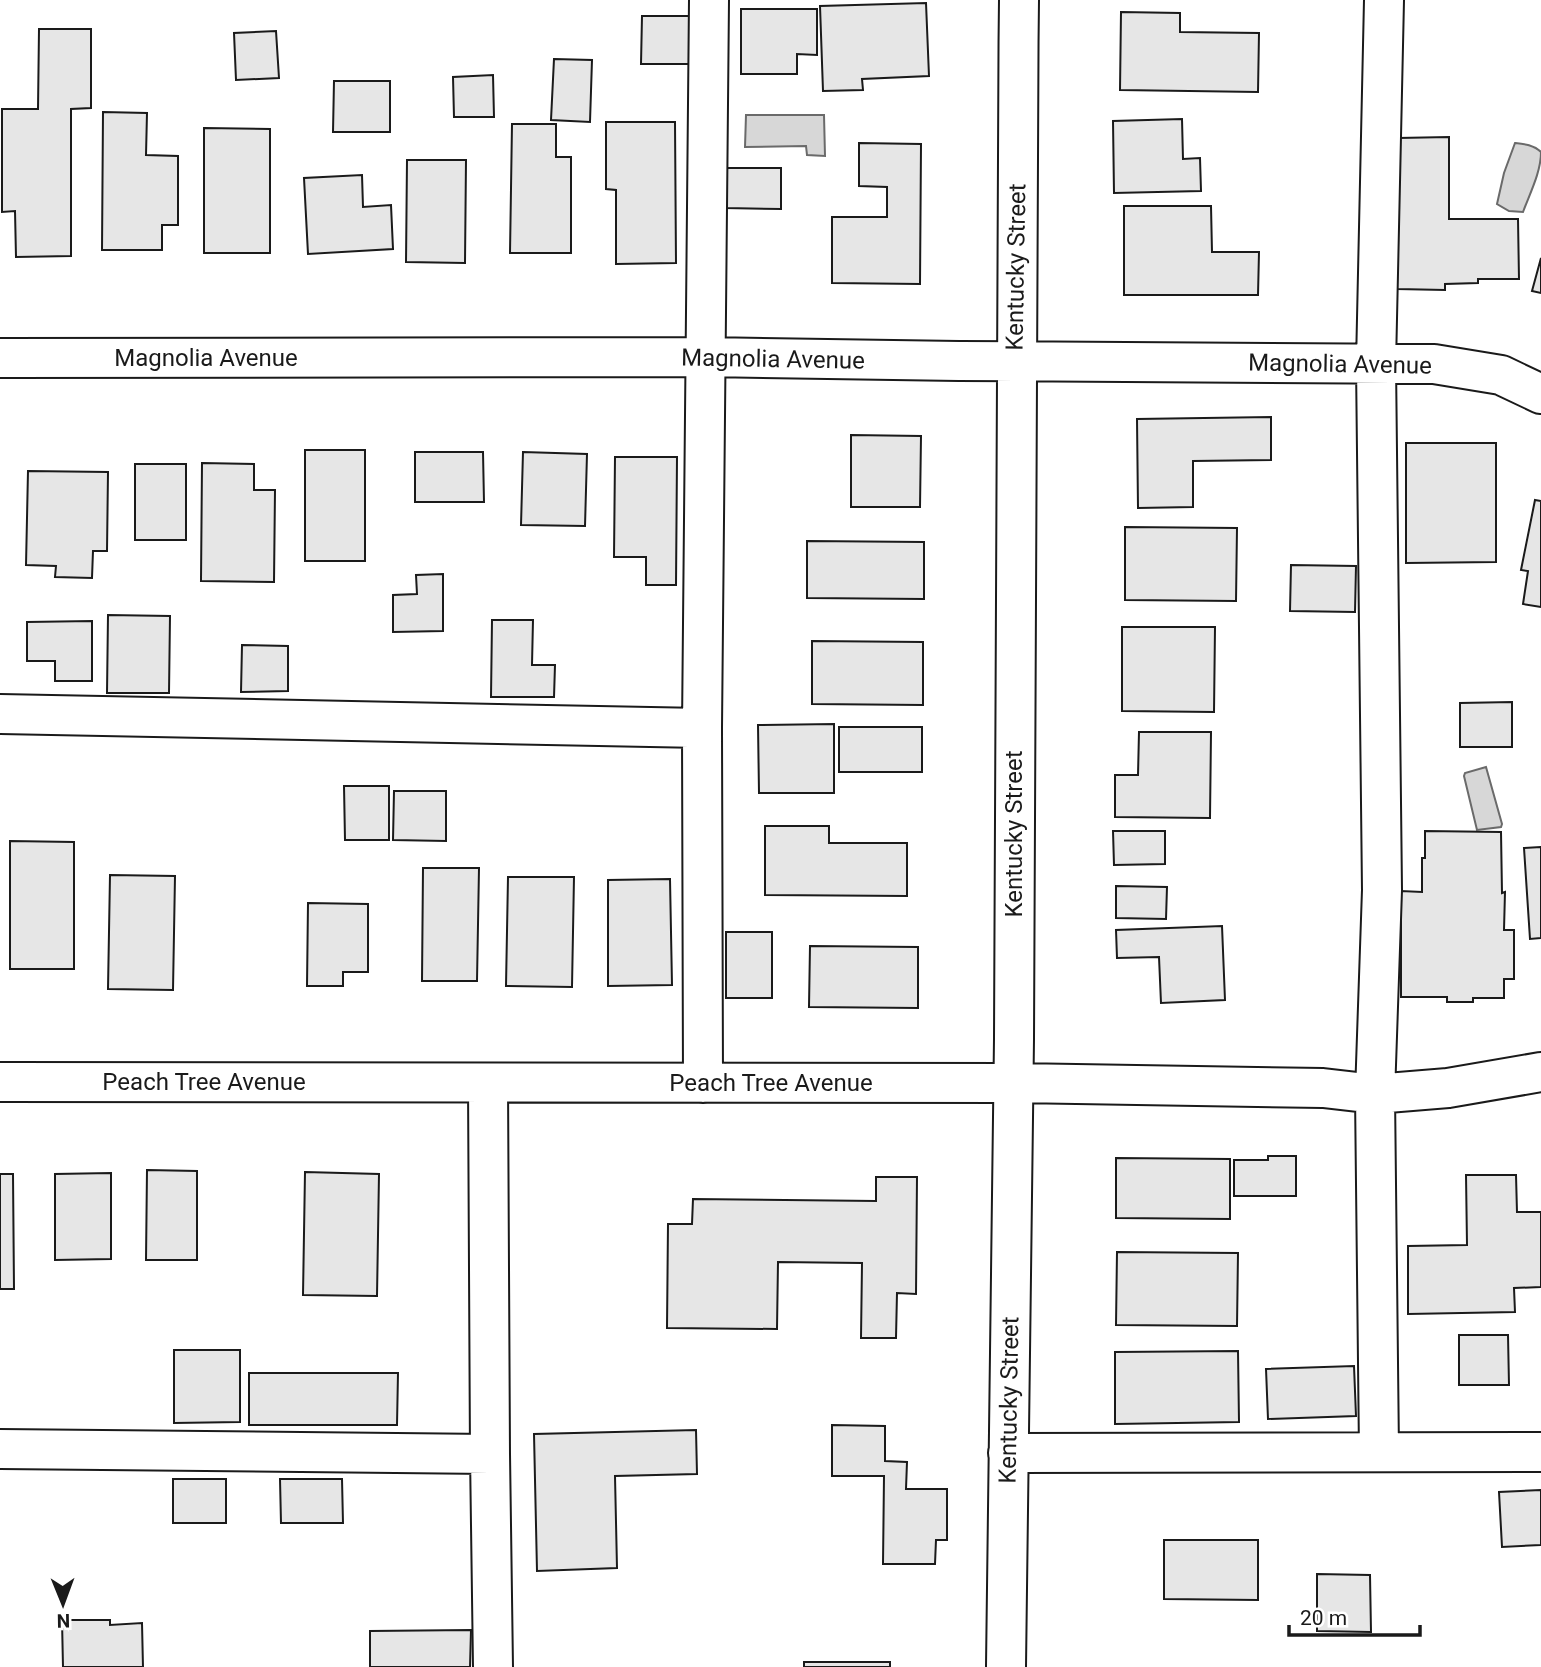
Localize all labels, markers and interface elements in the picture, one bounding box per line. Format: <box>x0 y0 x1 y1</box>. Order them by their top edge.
street label: Kentucky Street <box>1001 183 1031 351</box>
street label: Magnolia Avenue <box>681 343 865 375</box>
street label: Magnolia Avenue <box>114 344 298 372</box>
street label: Magnolia Avenue <box>1248 348 1432 380</box>
street label: Kentucky Street <box>1000 750 1028 918</box>
street label: Peach Tree Avenue <box>102 1068 306 1096</box>
street label: Peach Tree Avenue <box>669 1069 873 1097</box>
street label: Kentucky Street <box>994 1316 1024 1484</box>
north arrow <box>28 1569 98 1639</box>
scale bar <box>1289 1594 1420 1638</box>
text: 20 m <box>1300 1606 1347 1630</box>
text: N <box>56 1609 70 1632</box>

